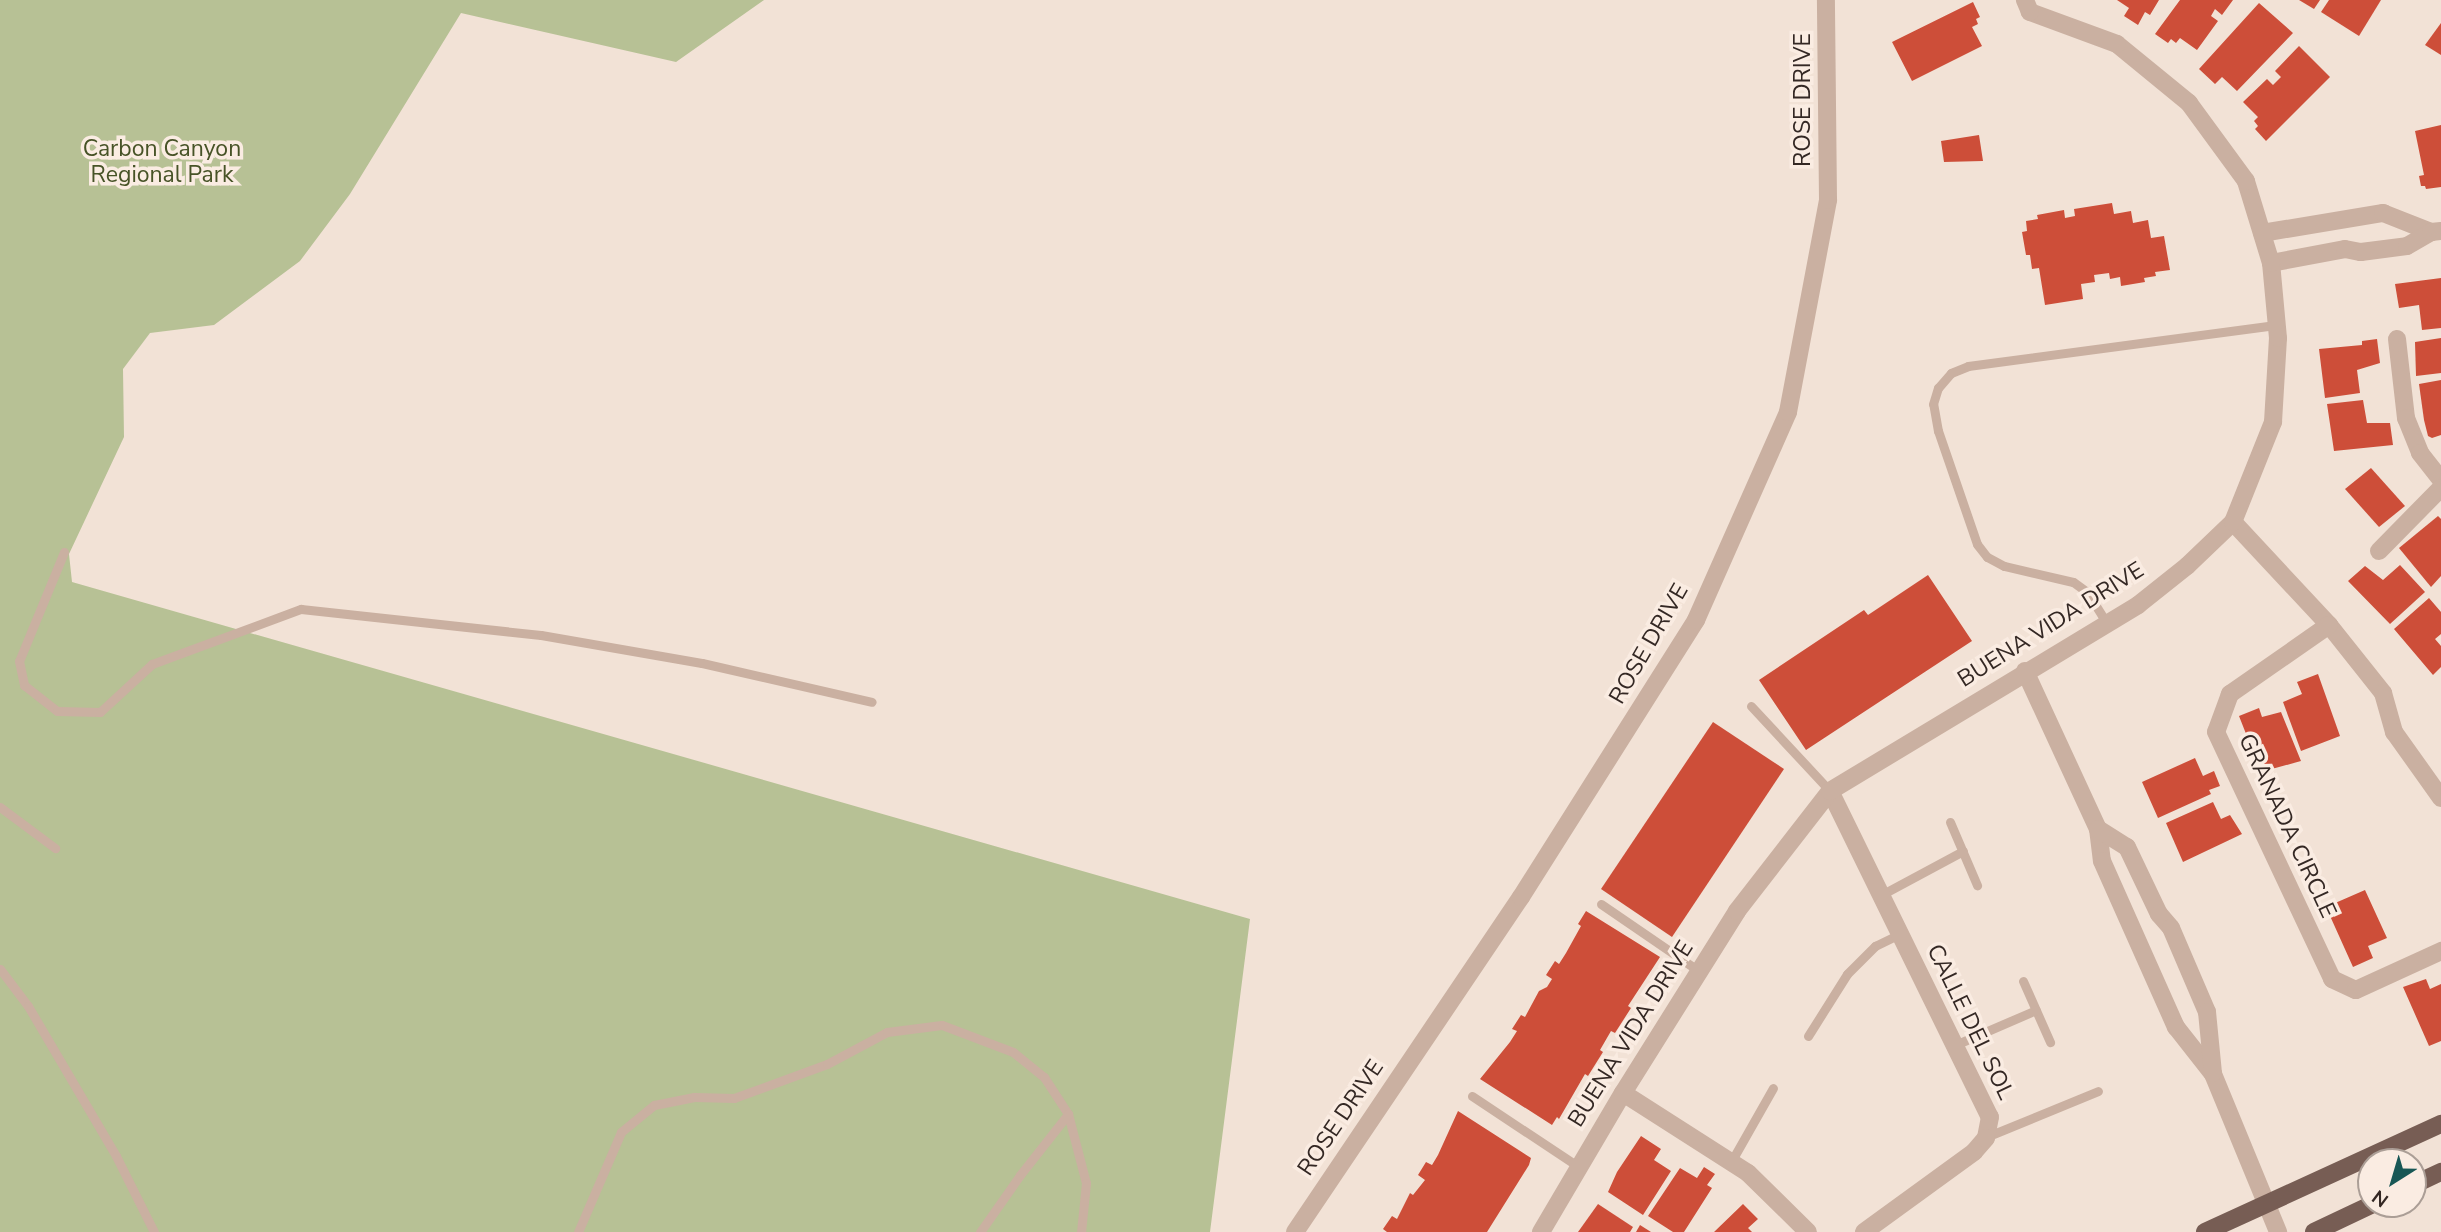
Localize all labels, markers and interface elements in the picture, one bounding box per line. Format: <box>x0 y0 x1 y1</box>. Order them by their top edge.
street label: ROSE DRIVE <box>1789 33 1817 167</box>
park label: Carbon Canyon Regional Park <box>83 135 241 189</box>
street label: BUENA VIDA DRIVE <box>1953 557 2149 693</box>
street label: ROSE DRIVE <box>1604 579 1694 709</box>
street label: GRANADA CIRCLE <box>2232 730 2342 922</box>
street label: BUENA VIDA DRIVE <box>1563 936 1699 1132</box>
street label: CALLE DEL SOL <box>1920 940 2020 1104</box>
street label: ROSE DRIVE <box>1292 1055 1390 1181</box>
north arrow <box>2357 1148 2427 1218</box>
text: N <box>2367 1184 2394 1213</box>

